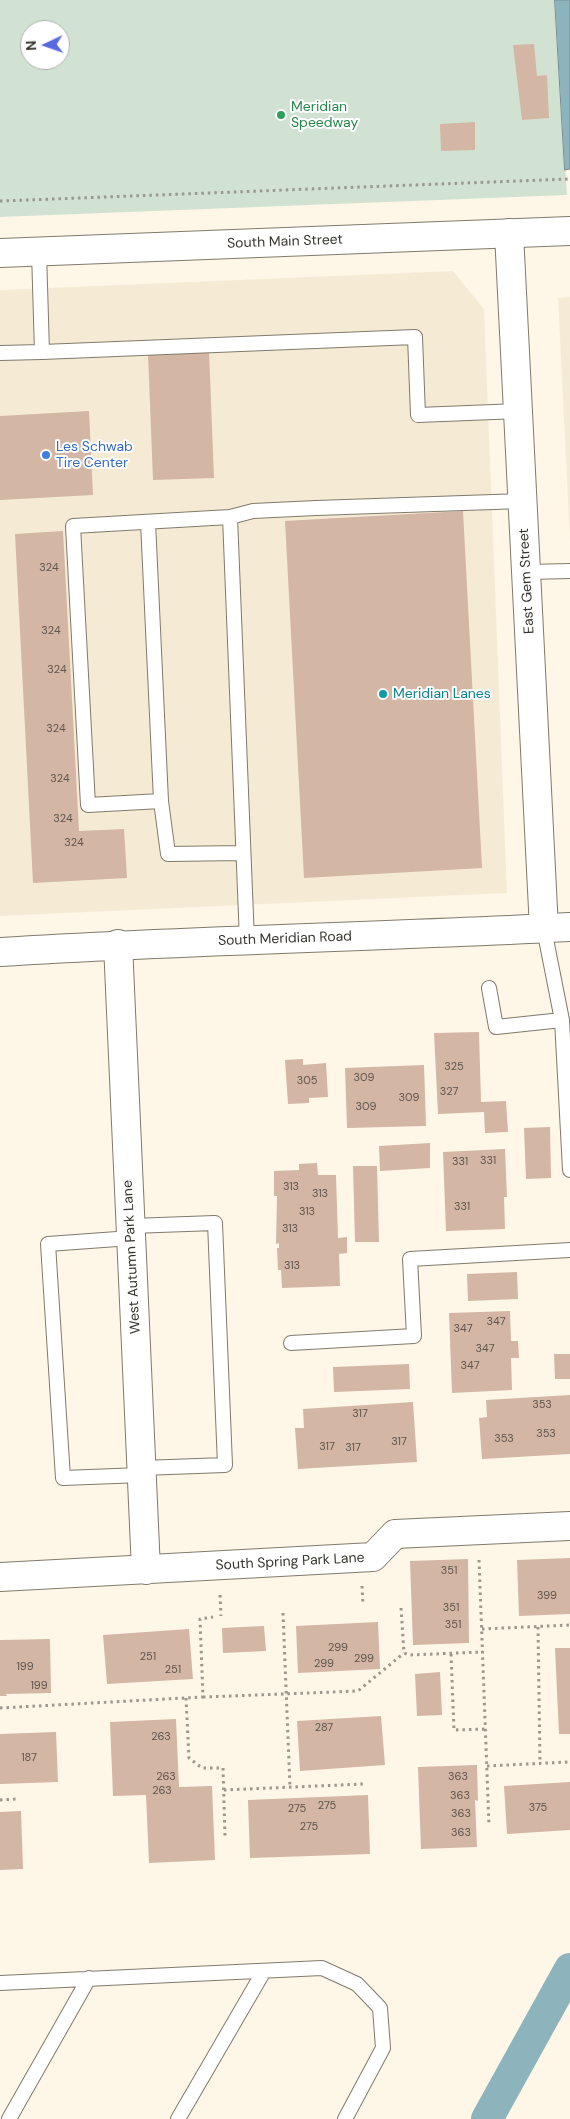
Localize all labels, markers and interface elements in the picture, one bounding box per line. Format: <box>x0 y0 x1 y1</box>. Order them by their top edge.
north arrow <box>20 20 70 70</box>
text: N <box>22 40 40 51</box>
place label: Meridian Speedway <box>291 99 358 132</box>
marker: Meridian Speedway <box>275 109 287 121</box>
street label: South Main Street <box>227 232 343 252</box>
place label: Les Schwab Tire Center <box>56 439 133 472</box>
marker: Les Schwab Tire Center <box>40 449 52 461</box>
street label: East Gem Street <box>516 528 538 634</box>
house number: 324 <box>39 561 59 575</box>
house number: 324 <box>41 624 61 638</box>
house number: 324 <box>47 663 67 677</box>
place label: Meridian Lanes <box>393 686 491 702</box>
marker: Meridian Lanes <box>377 688 389 700</box>
house number: 324 <box>46 722 66 736</box>
house number: 324 <box>50 772 70 786</box>
house number: 324 <box>53 812 73 826</box>
house number: 324 <box>64 836 84 850</box>
street label: South Meridian Road <box>218 928 352 950</box>
house number: 325 <box>444 1060 464 1074</box>
house number: 309 <box>354 1071 374 1085</box>
house number: 305 <box>297 1074 317 1088</box>
house number: 327 <box>440 1085 458 1099</box>
house number: 309 <box>399 1091 419 1105</box>
house number: 309 <box>356 1100 376 1114</box>
house number: 331 <box>480 1154 496 1168</box>
house number: 331 <box>452 1155 468 1169</box>
street label: West Autumn Park Lane <box>120 1180 144 1334</box>
house number: 313 <box>283 1180 299 1194</box>
house number: 313 <box>312 1187 328 1201</box>
house number: 331 <box>454 1200 470 1214</box>
house number: 313 <box>299 1205 315 1219</box>
house number: 313 <box>282 1222 298 1236</box>
house number: 313 <box>284 1259 300 1273</box>
house number: 347 <box>486 1315 506 1329</box>
house number: 347 <box>453 1322 473 1336</box>
house number: 347 <box>475 1342 495 1356</box>
house number: 347 <box>460 1359 480 1373</box>
house number: 353 <box>532 1398 552 1412</box>
house number: 317 <box>352 1407 368 1421</box>
house number: 353 <box>536 1427 556 1441</box>
house number: 353 <box>494 1432 514 1446</box>
house number: 317 <box>391 1435 407 1449</box>
house number: 317 <box>319 1440 335 1454</box>
house number: 317 <box>345 1441 361 1455</box>
street label: South Spring Park Lane <box>215 1550 365 1574</box>
house number: 351 <box>441 1564 457 1578</box>
house number: 399 <box>537 1589 557 1603</box>
house number: 351 <box>443 1601 459 1615</box>
house number: 351 <box>445 1618 461 1632</box>
house number: 299 <box>328 1641 348 1655</box>
house number: 251 <box>140 1650 156 1664</box>
house number: 299 <box>354 1652 374 1666</box>
house number: 299 <box>314 1657 334 1671</box>
house number: 199 <box>16 1660 34 1674</box>
house number: 251 <box>165 1663 181 1677</box>
house number: 199 <box>30 1679 48 1693</box>
house number: 287 <box>315 1721 333 1735</box>
house number: 263 <box>151 1730 171 1744</box>
house number: 187 <box>21 1751 37 1765</box>
house number: 263 <box>156 1770 176 1784</box>
house number: 363 <box>448 1770 468 1784</box>
house number: 263 <box>152 1784 172 1798</box>
house number: 363 <box>450 1789 470 1803</box>
house number: 275 <box>318 1799 336 1813</box>
house number: 375 <box>529 1801 547 1815</box>
house number: 275 <box>288 1802 306 1816</box>
house number: 363 <box>451 1807 471 1821</box>
house number: 275 <box>300 1820 318 1834</box>
house number: 363 <box>451 1826 471 1840</box>

